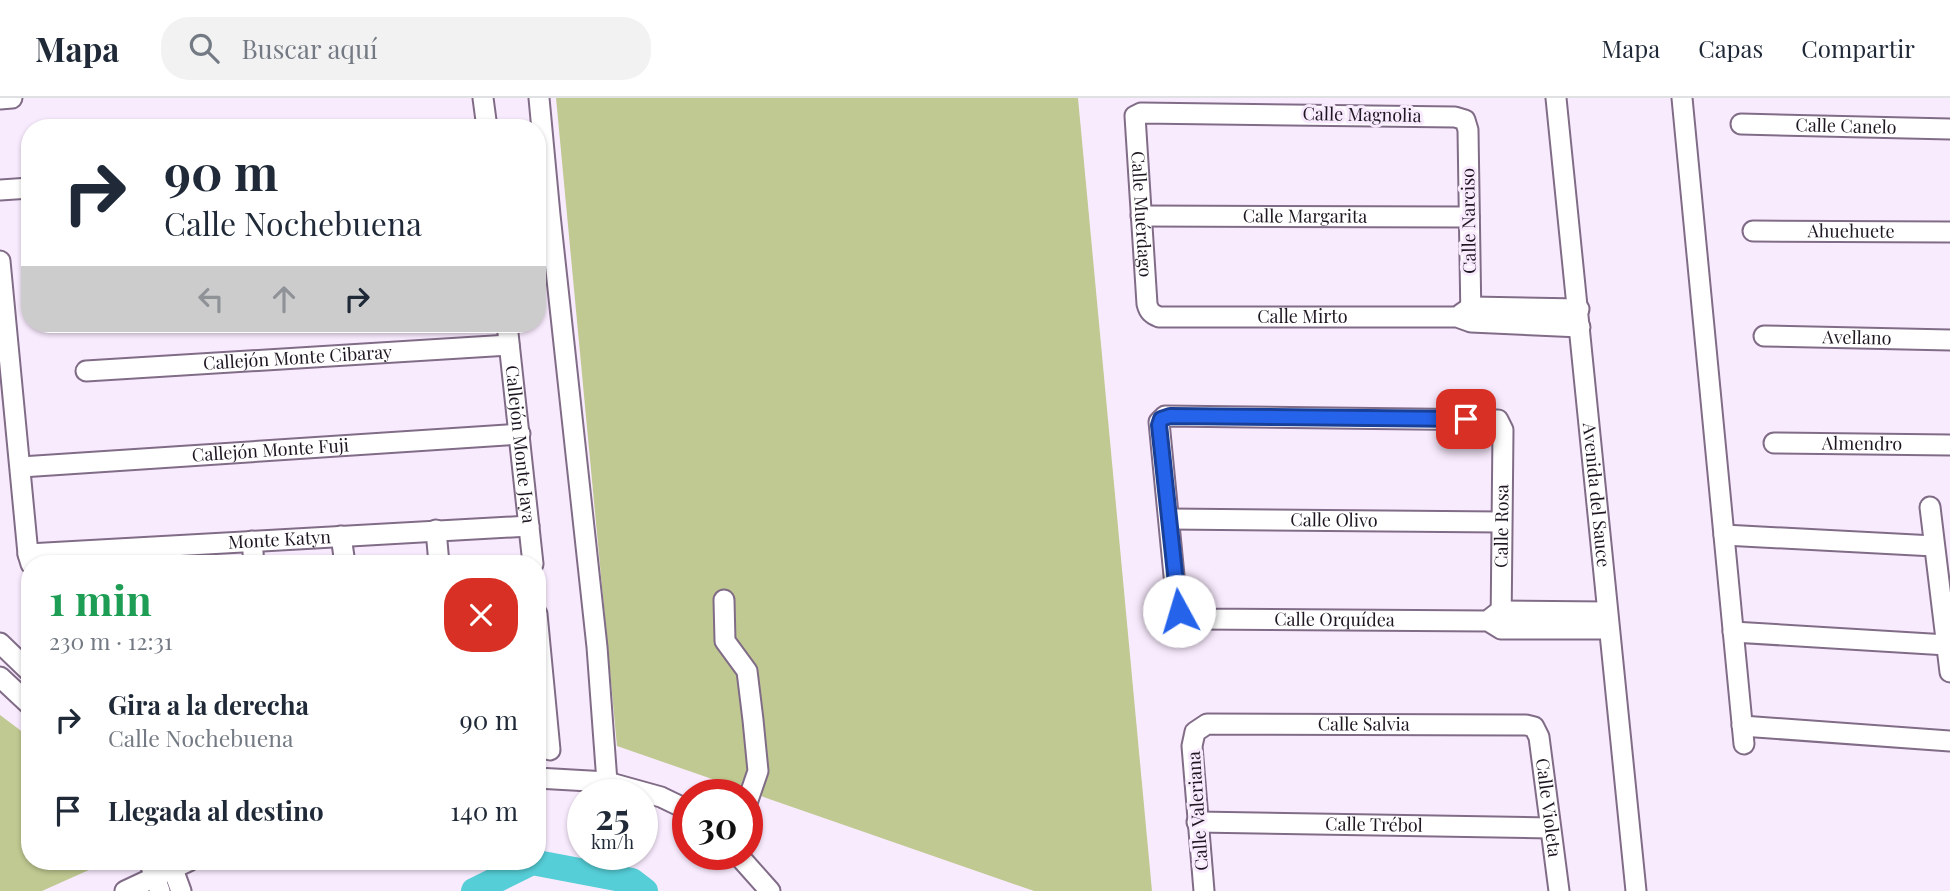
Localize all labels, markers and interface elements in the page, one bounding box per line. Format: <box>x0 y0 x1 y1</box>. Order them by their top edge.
search box <box>161 17 651 80</box>
text: Mapa <box>35 26 119 70</box>
icon: search <box>185 29 223 67</box>
text: Buscar aquí <box>241 31 378 66</box>
text: Mapa <box>1602 32 1660 64</box>
text: Capas <box>1698 32 1763 64</box>
text: Compartir <box>1801 32 1915 64</box>
street label: Calle Magnolia <box>1302 101 1422 127</box>
street label: Calle Canelo <box>1795 112 1897 139</box>
text: 90 m <box>164 138 278 203</box>
icon: right <box>49 147 140 238</box>
street label: Calle Muérdago <box>1126 150 1158 278</box>
street label: Calle Narciso <box>1455 168 1481 274</box>
text: Calle Nochebuena <box>164 201 422 244</box>
street label: Calle Margarita <box>1243 203 1367 228</box>
street label: Ahuehuete <box>1806 218 1895 243</box>
icon: left <box>192 280 230 318</box>
icon: ahead <box>265 280 303 318</box>
icon: right <box>338 280 376 318</box>
street label: Calle Mirto <box>1257 304 1348 328</box>
street label: Avellano <box>1821 324 1892 350</box>
street label: Callejón Monte Cibaray <box>202 339 393 375</box>
street label: Callejón Monte Jaya <box>501 364 542 524</box>
pin <box>1436 389 1496 449</box>
icon: arrive <box>1447 400 1485 438</box>
street label: Avenida del Sauce <box>1578 421 1616 568</box>
street label: Almendro <box>1821 431 1902 455</box>
street label: Callejón Monte Fuji <box>191 432 350 467</box>
street label: Calle Rosa <box>1489 484 1513 568</box>
street label: Calle Olivo <box>1290 507 1378 532</box>
street label: Monte Katyn <box>228 524 332 554</box>
text: 1 min <box>49 571 152 627</box>
position arrow <box>1142 574 1216 648</box>
button: close <box>444 578 518 652</box>
street label: Calle Orquídea <box>1274 607 1395 631</box>
text: 230 m · 12:31 <box>49 625 172 656</box>
text: Gira a la derecha <box>108 687 309 722</box>
icon: right <box>49 701 87 739</box>
text: 90 m <box>460 702 518 737</box>
street label: Calle Salvia <box>1318 711 1410 736</box>
text: Calle Nochebuena <box>108 722 293 753</box>
street label: Calle Valeriana <box>1181 751 1213 872</box>
street label: Calle Violeta <box>1531 757 1568 859</box>
speed limit sign: 30 <box>672 779 763 870</box>
icon: arrive <box>49 792 87 830</box>
text: 25 <box>595 792 630 839</box>
text: Llegada al destino <box>108 793 324 828</box>
text: 140 m <box>450 793 518 828</box>
street label: Calle Trébol <box>1325 811 1423 837</box>
text: km/h <box>591 830 634 854</box>

